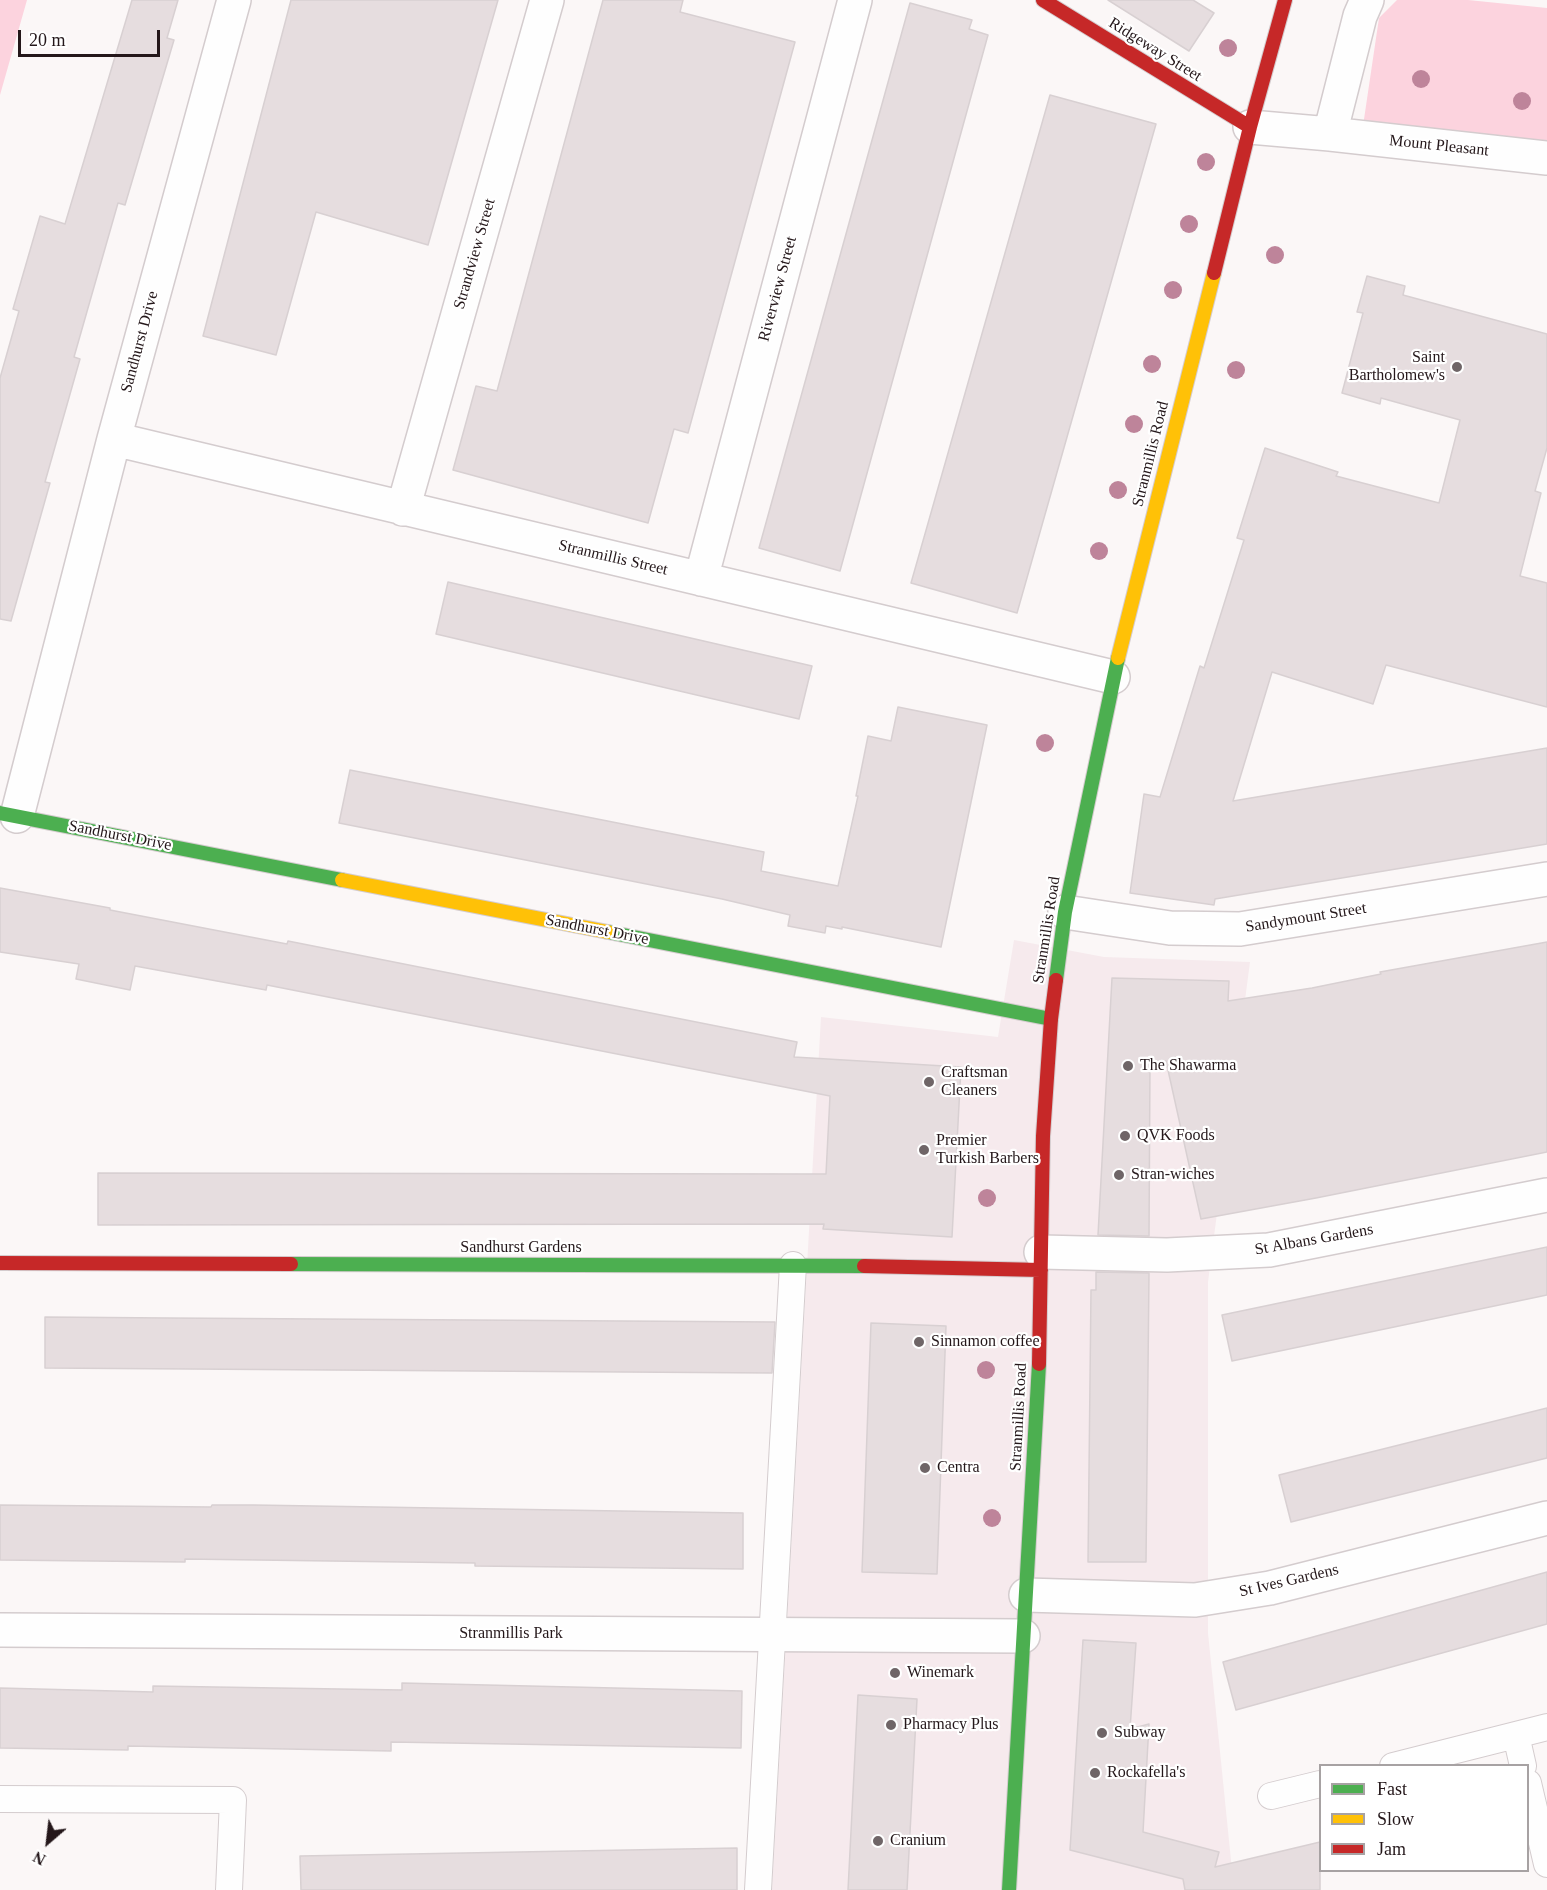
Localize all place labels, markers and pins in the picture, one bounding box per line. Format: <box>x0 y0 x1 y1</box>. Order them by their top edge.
place label: Saint Bartholomew's <box>1349 348 1445 386</box>
marker: Saint Bartholomew's <box>1450 360 1464 374</box>
place label: The Shawarma <box>1140 1056 1236 1076</box>
marker: The Shawarma <box>1121 1059 1135 1073</box>
place label: Craftsman Cleaners <box>941 1063 1008 1101</box>
marker: Craftsman Cleaners <box>922 1075 936 1089</box>
place label: QVK Foods <box>1137 1126 1215 1146</box>
marker: QVK Foods <box>1118 1129 1132 1143</box>
place label: Premier Turkish Barbers <box>936 1131 1039 1169</box>
marker: Premier Turkish Barbers <box>917 1143 931 1157</box>
place label: Stran-wiches <box>1131 1165 1215 1185</box>
marker: Stran-wiches <box>1112 1168 1126 1182</box>
place label: Sinnamon coffee <box>931 1332 1040 1352</box>
marker: Sinnamon coffee <box>912 1335 926 1349</box>
place label: Centra <box>937 1458 980 1478</box>
marker: Centra <box>918 1461 932 1475</box>
place label: Winemark <box>907 1663 974 1683</box>
marker: Winemark <box>888 1666 902 1680</box>
place label: Pharmacy Plus <box>903 1715 999 1735</box>
marker: Pharmacy Plus <box>884 1718 898 1732</box>
place label: Subway <box>1114 1723 1166 1743</box>
marker: Subway <box>1095 1726 1109 1740</box>
place label: Rockafella's <box>1107 1763 1185 1783</box>
marker: Rockafella's <box>1088 1766 1102 1780</box>
place label: Cranium <box>890 1831 946 1851</box>
marker: Cranium <box>871 1834 885 1848</box>

